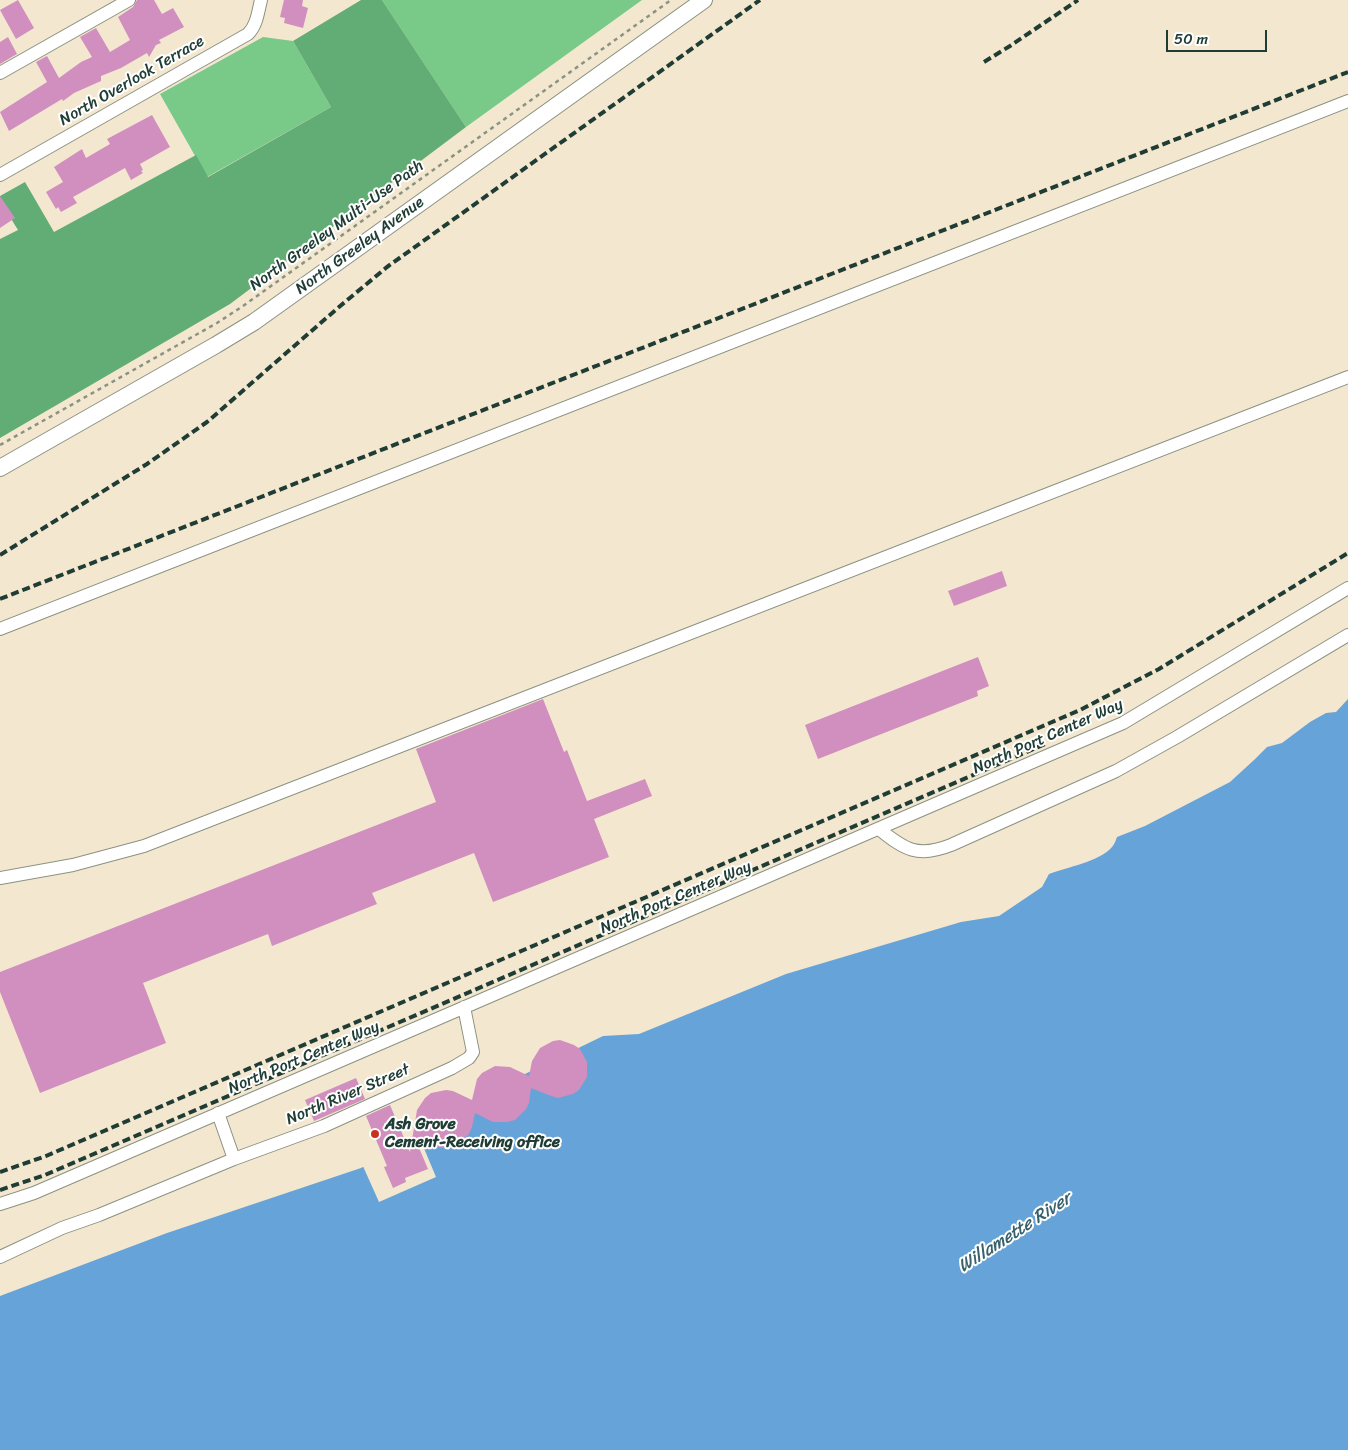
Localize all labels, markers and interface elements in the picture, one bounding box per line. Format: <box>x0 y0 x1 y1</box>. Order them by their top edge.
scale bar <box>1168 20 1269 52</box>
text: 50 m <box>1174 26 1208 52</box>
street label: North Overlook Terrace <box>56 32 208 130</box>
street label: North Greeley Multi-Use Path <box>246 156 428 296</box>
street label: North Greeley Avenue <box>292 193 428 299</box>
street label: North Port Center Way <box>970 695 1126 779</box>
street label: North Port Center Way <box>598 857 754 939</box>
street label: North Port Center Way <box>226 1017 382 1099</box>
street label: North River Street <box>283 1060 413 1130</box>
place label: Ash Grove Cement-Receiving office <box>385 1115 560 1153</box>
marker: Ash Grove Cement-Receiving office <box>369 1128 381 1140</box>
water label: Willamette River <box>954 1188 1076 1278</box>

